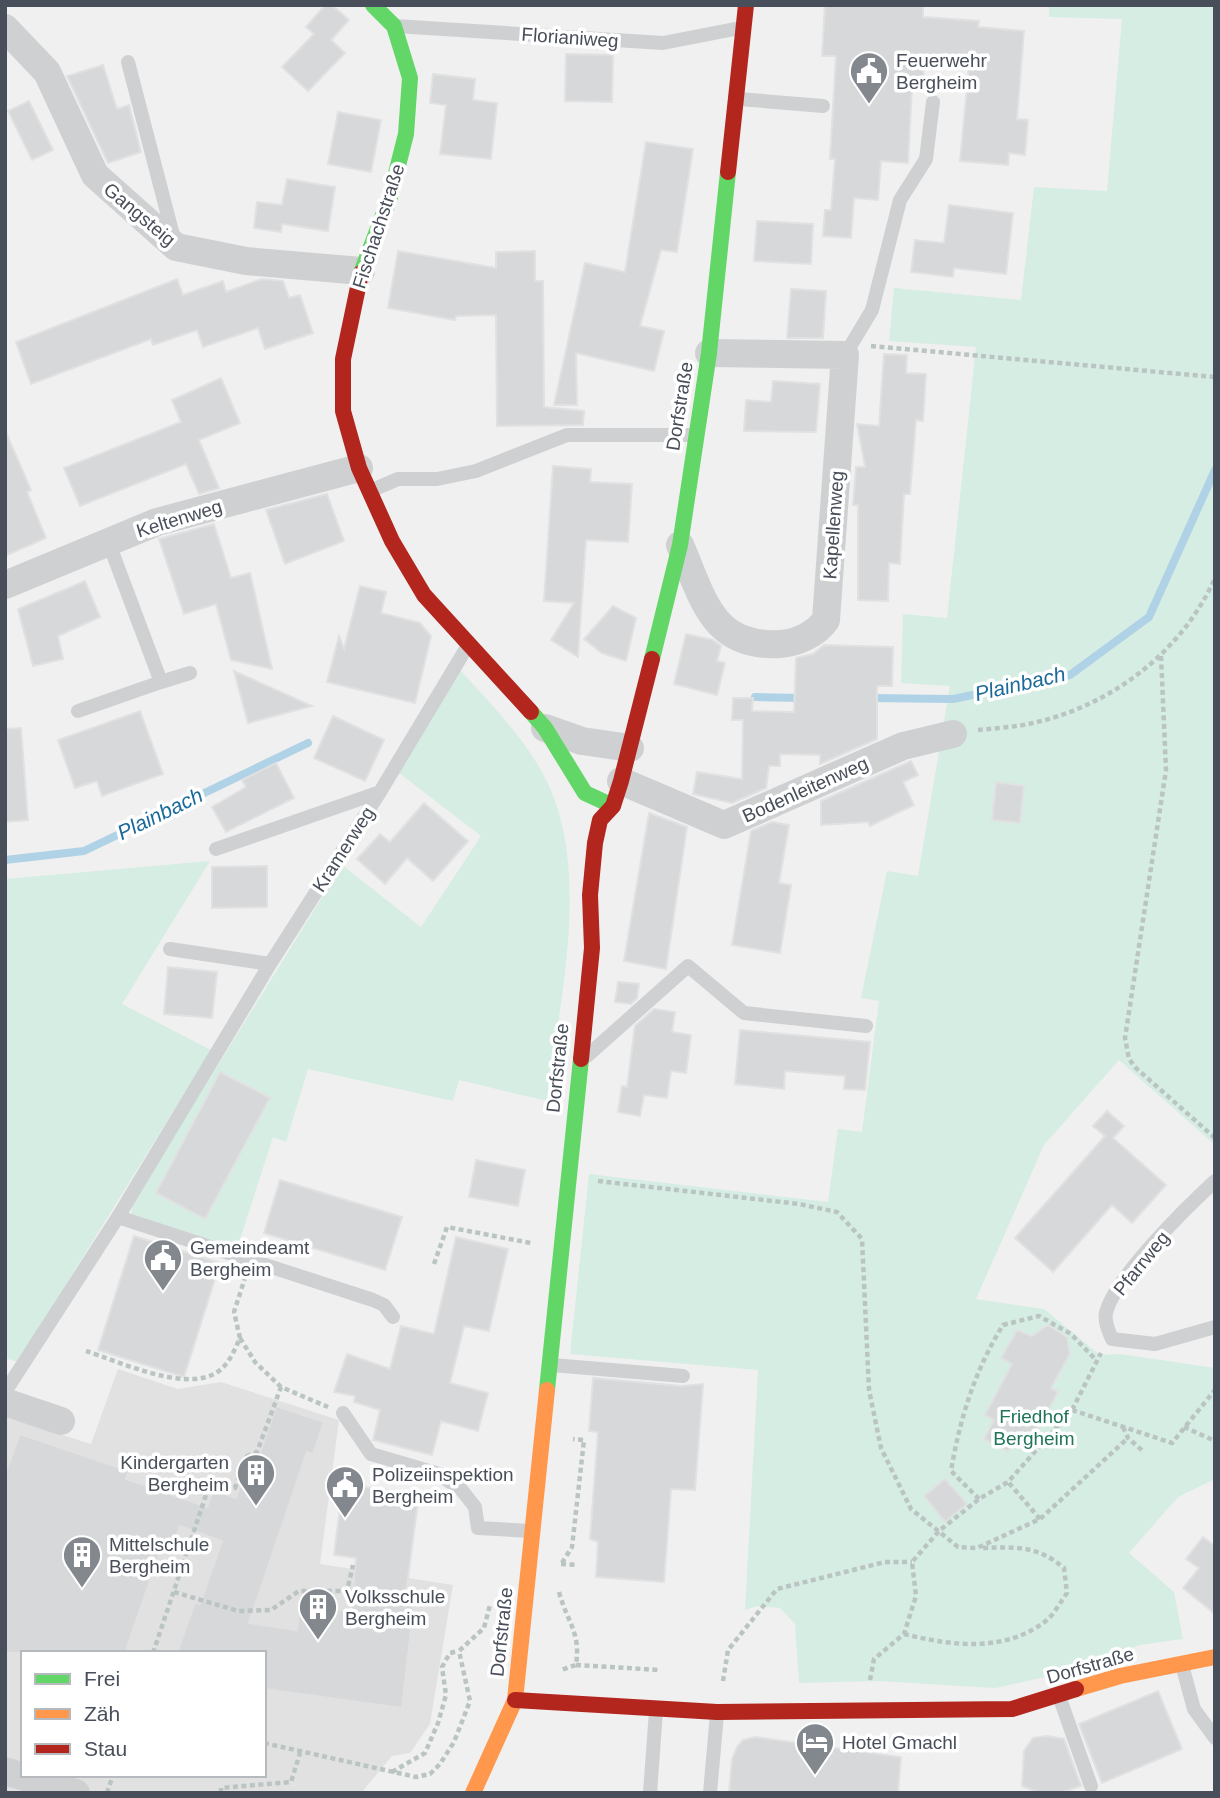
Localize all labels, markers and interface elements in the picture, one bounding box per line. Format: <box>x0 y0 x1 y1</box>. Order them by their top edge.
street label: Florianiweg <box>521 24 619 51</box>
public building icon: Feuerwehr Bergheim <box>848 50 890 105</box>
place label: Feuerwehr Bergheim <box>896 50 987 93</box>
street label: Fischachstraße <box>348 161 409 291</box>
street label: Gangsteig <box>100 178 180 250</box>
street label: Dorfstraße <box>662 360 697 452</box>
street label: Kapellenweg <box>819 470 848 580</box>
street label: Keltenweg <box>134 495 225 541</box>
water label: Plainbach <box>972 662 1067 705</box>
street label: Bodenleitenweg <box>739 752 871 827</box>
water label: Plainbach <box>113 783 206 844</box>
street label: Kramerweg <box>308 803 379 896</box>
street label: Dorfstraße <box>542 1022 573 1114</box>
street label: Pfarrweg <box>1109 1227 1173 1299</box>
public building icon: Gemeindeamt Bergheim <box>142 1237 184 1292</box>
place label: Gemeindeamt Bergheim <box>190 1237 310 1280</box>
park label: Friedhof Bergheim <box>993 1406 1075 1449</box>
place label: Kindergarten Bergheim <box>120 1452 229 1495</box>
building icon: Kindergarten Bergheim <box>235 1452 277 1507</box>
public building icon: Polizeiinspektion Bergheim <box>324 1464 366 1519</box>
place label: Polizeiinspektion Bergheim <box>372 1464 514 1507</box>
building icon: Mittelschule Bergheim <box>61 1534 103 1589</box>
place label: Mittelschule Bergheim <box>109 1534 209 1577</box>
building icon: Volksschule Bergheim <box>297 1586 339 1641</box>
place label: Volksschule Bergheim <box>345 1586 445 1629</box>
street label: Dorfstraße <box>486 1586 517 1678</box>
street label: Dorfstraße <box>1044 1643 1136 1688</box>
legend <box>21 1651 266 1777</box>
text: Frei <box>84 1667 120 1690</box>
text: Zäh <box>84 1702 120 1725</box>
hotel icon: Hotel Gmachl <box>794 1721 836 1776</box>
place label: Hotel Gmachl <box>842 1732 957 1753</box>
text: Stau <box>84 1737 127 1760</box>

